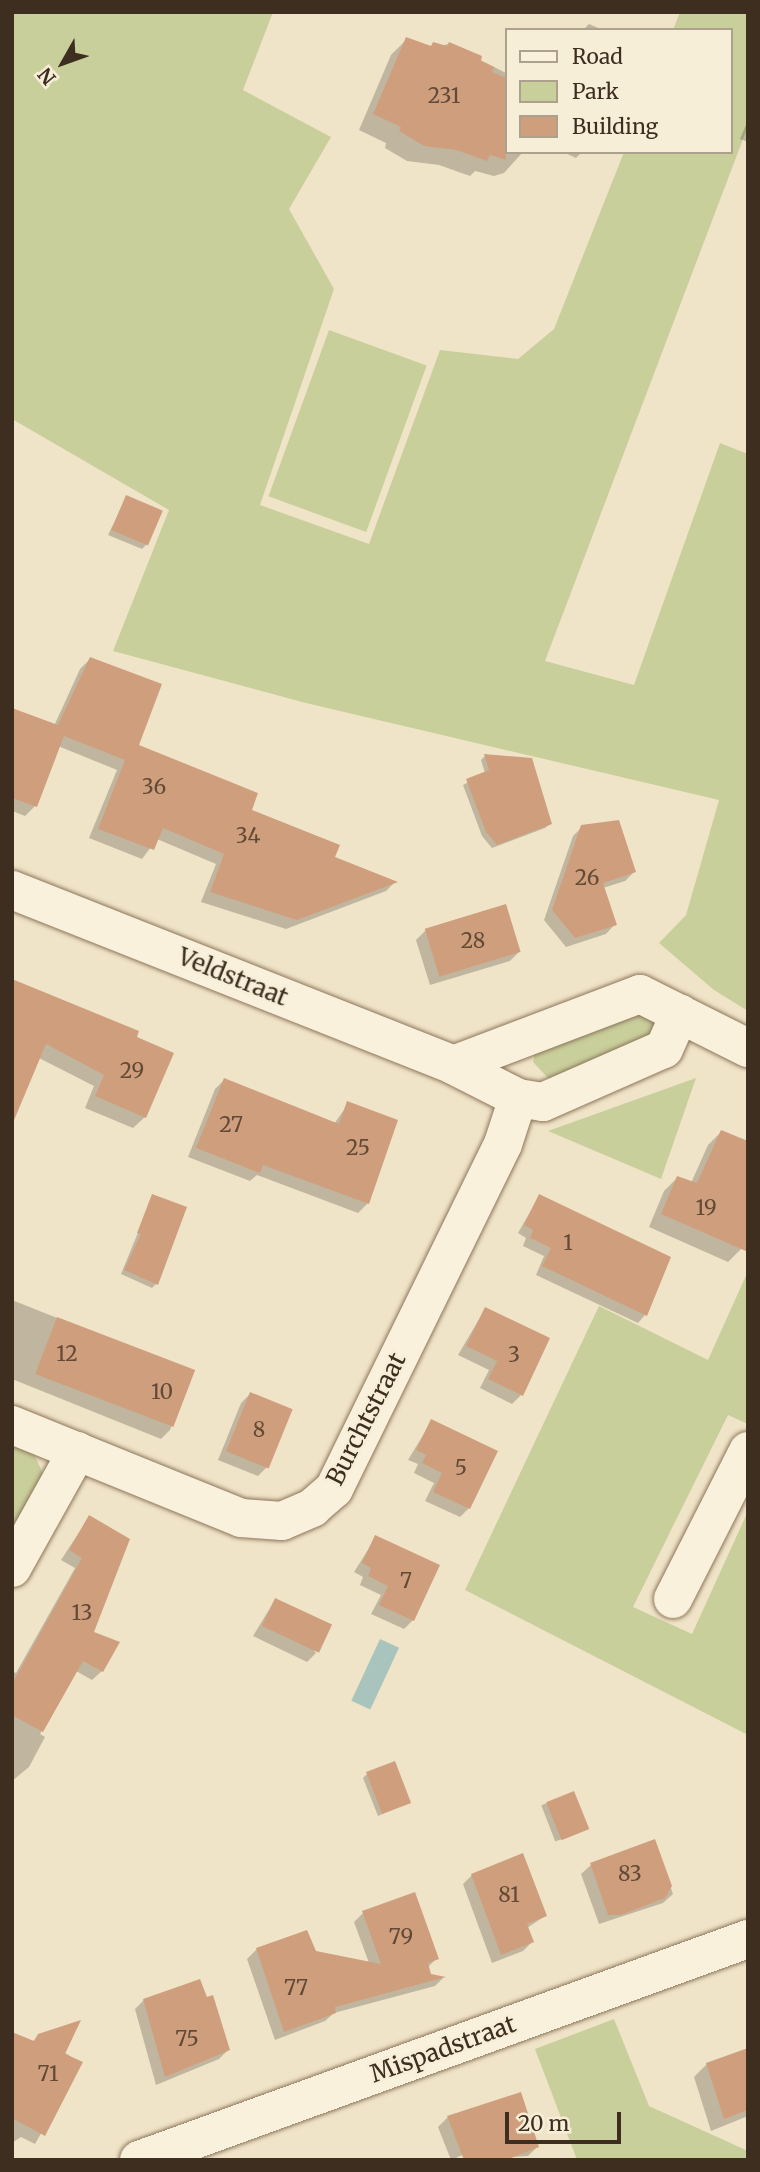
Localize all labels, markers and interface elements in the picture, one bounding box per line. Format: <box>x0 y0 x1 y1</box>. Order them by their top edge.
north arrow <box>28 28 98 98</box>
legend <box>504 28 732 154</box>
text: Road <box>572 43 623 70</box>
text: N <box>33 63 61 90</box>
text: Park <box>572 78 619 105</box>
house number: 231 <box>428 83 460 109</box>
text: Building <box>572 113 658 140</box>
house number: 36 <box>142 774 166 800</box>
house number: 34 <box>236 823 260 849</box>
house number: 26 <box>575 865 599 891</box>
house number: 28 <box>461 928 485 954</box>
street label: Veldstraat <box>174 942 292 1012</box>
house number: 29 <box>120 1058 144 1084</box>
house number: 27 <box>219 1112 243 1138</box>
house number: 25 <box>346 1135 370 1161</box>
house number: 19 <box>695 1195 717 1221</box>
house number: 1 <box>563 1230 573 1256</box>
house number: 12 <box>56 1341 78 1367</box>
house number: 3 <box>508 1342 520 1368</box>
street label: Burchtstraat <box>320 1348 412 1490</box>
house number: 10 <box>151 1379 173 1405</box>
house number: 8 <box>253 1417 265 1443</box>
house number: 5 <box>455 1455 467 1481</box>
house number: 7 <box>400 1568 412 1594</box>
house number: 13 <box>72 1600 92 1626</box>
house number: 83 <box>618 1861 642 1887</box>
house number: 81 <box>498 1882 520 1908</box>
house number: 79 <box>389 1924 413 1950</box>
house number: 77 <box>284 1975 308 2001</box>
street label: Mispadstraat <box>366 2009 520 2089</box>
house number: 75 <box>175 2026 199 2052</box>
house number: 71 <box>37 2061 59 2087</box>
scale bar <box>508 2098 624 2142</box>
text: 20 m <box>518 2110 569 2137</box>

